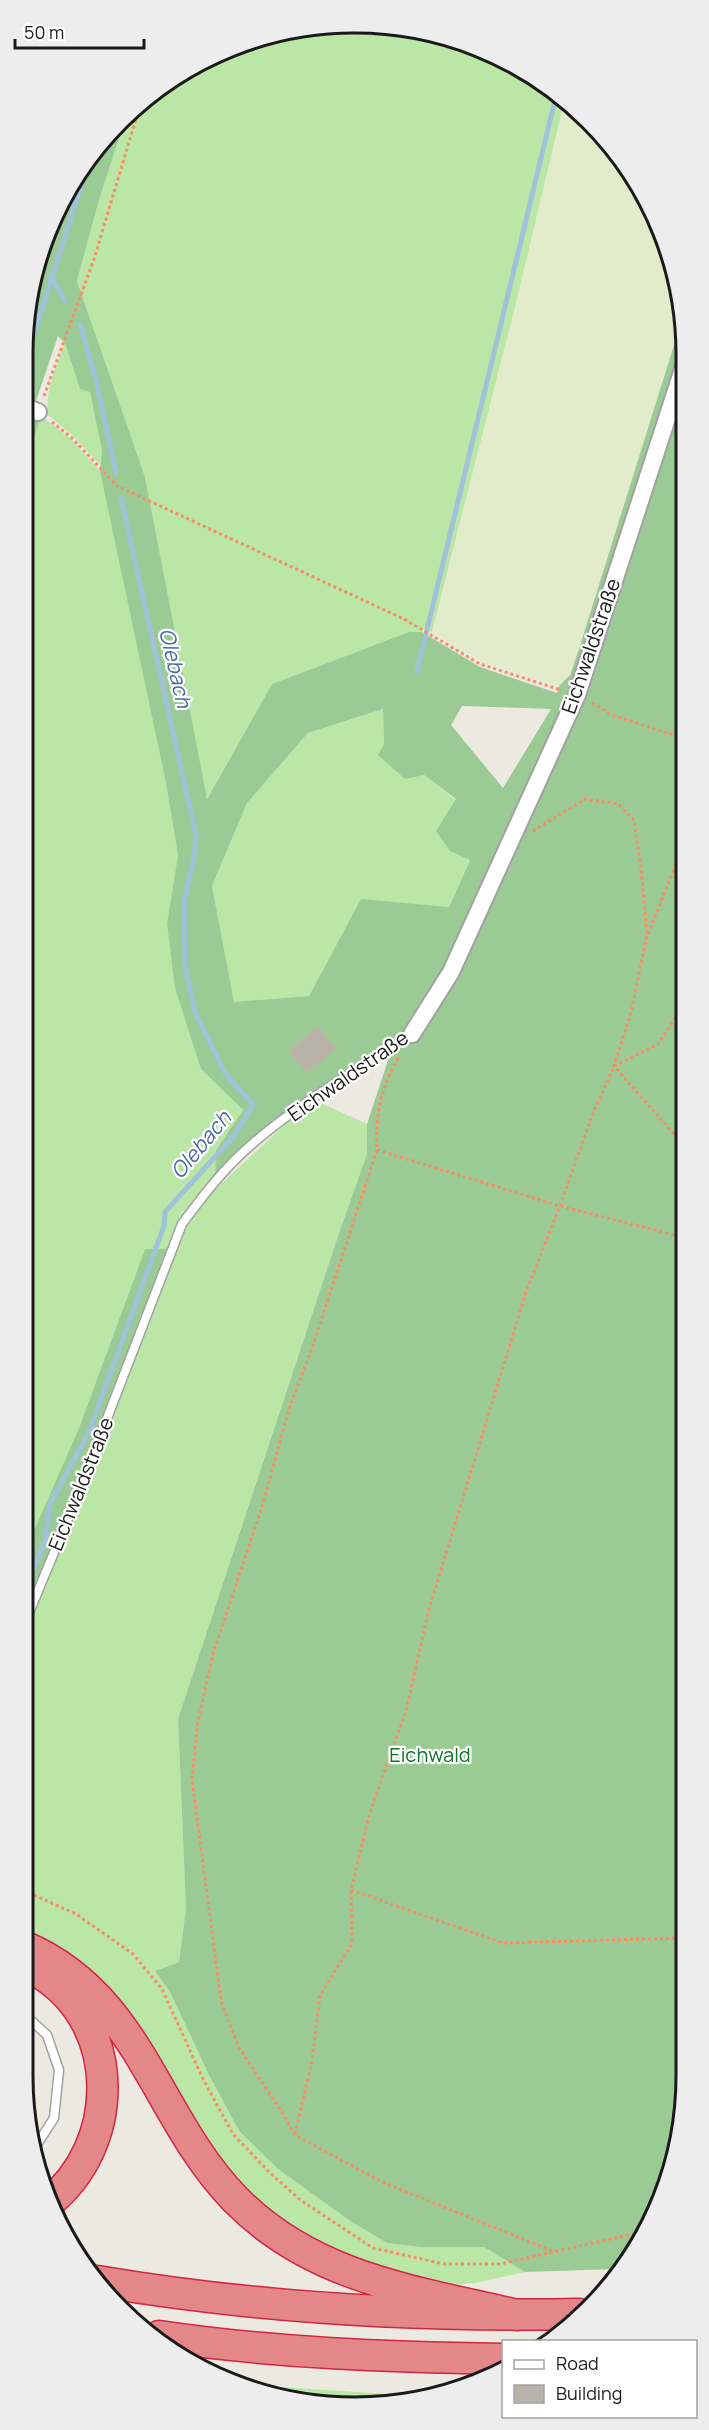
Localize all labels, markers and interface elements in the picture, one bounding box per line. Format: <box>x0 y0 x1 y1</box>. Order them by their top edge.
scale bar <box>15 12 144 50</box>
text: 50 m <box>24 20 64 44</box>
street label: Eichwaldstraße <box>555 575 626 717</box>
water label: Olebach <box>153 625 199 712</box>
street label: Eichwaldstraße <box>282 1024 413 1127</box>
water label: Olebach <box>164 1103 238 1184</box>
street label: Eichwaldstraße <box>42 1413 120 1554</box>
park label: Eichwald <box>389 1741 471 1768</box>
legend <box>502 2340 697 2418</box>
text: Road <box>556 2351 599 2375</box>
text: Building <box>556 2381 622 2405</box>

